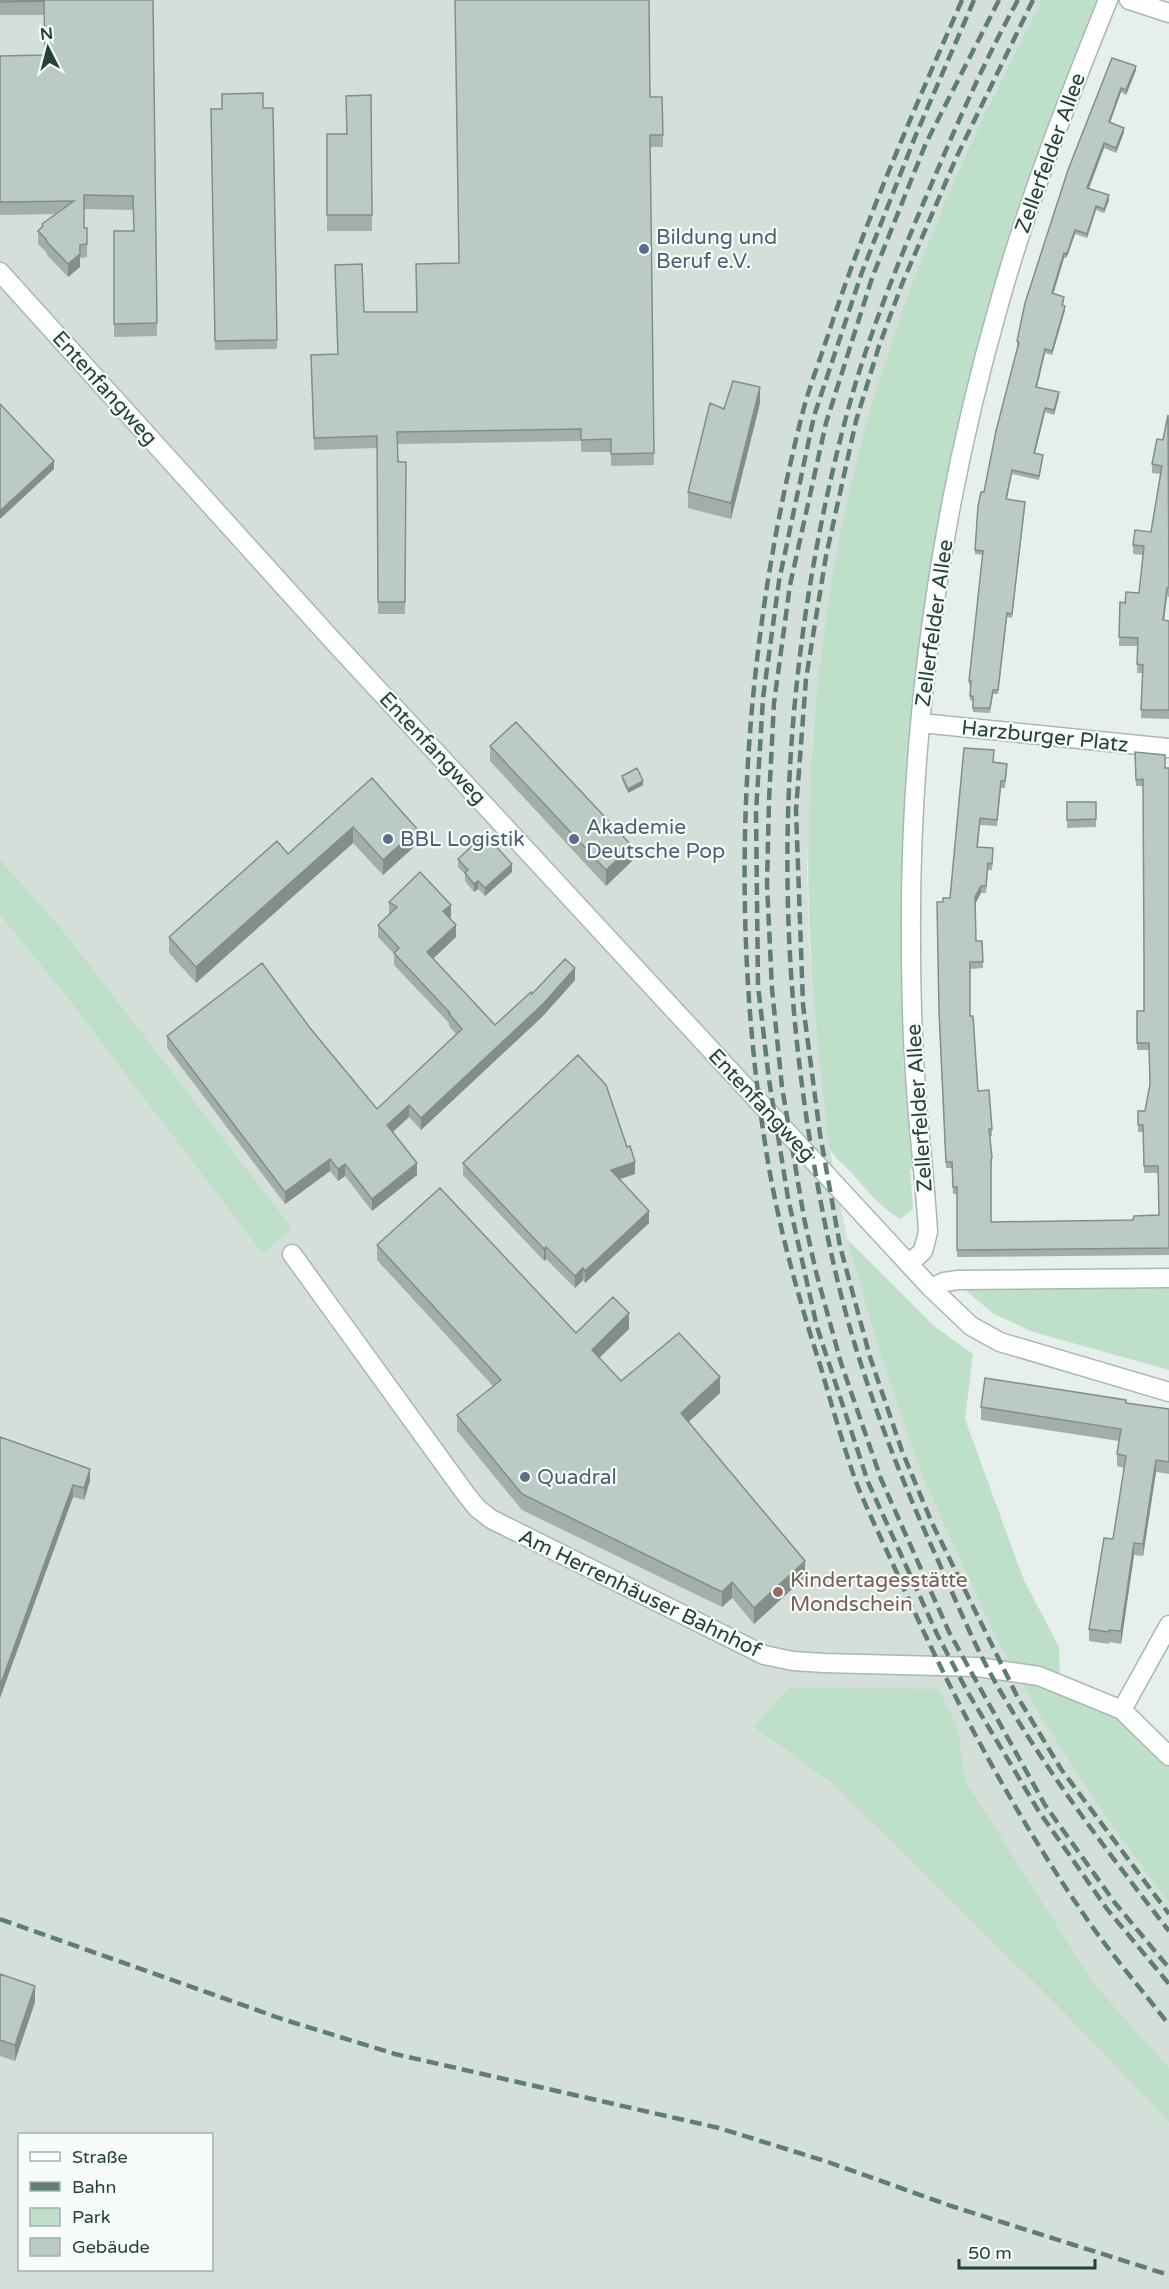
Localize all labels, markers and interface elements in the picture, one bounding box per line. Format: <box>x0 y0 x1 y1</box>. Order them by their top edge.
north arrow <box>18 18 78 78</box>
text: N <box>39 23 54 45</box>
street label: Zellerfelder Allee <box>1010 70 1091 237</box>
place label: Bildung und Beruf e.V. <box>656 225 777 274</box>
marker: Bildung und Beruf e.V. <box>637 242 651 256</box>
street label: Entenfangweg <box>47 326 163 451</box>
street label: Zellerfelder Allee <box>910 538 959 708</box>
street label: Entenfangweg <box>374 687 491 810</box>
street label: Harzburger Platz <box>960 715 1130 758</box>
place label: Akademie Deutsche Pop <box>586 815 725 864</box>
place label: BBL Logistik <box>400 827 525 852</box>
marker: BBL Logistik <box>381 832 395 846</box>
marker: Akademie Deutsche Pop <box>567 832 581 846</box>
street label: Zellerfelder Allee <box>901 1023 938 1193</box>
street label: Entenfangweg <box>703 1044 820 1167</box>
place label: Quadral <box>537 1465 617 1490</box>
marker: Quadral <box>518 1470 532 1484</box>
street label: Am Herrenhäuser Bahnhof <box>515 1524 765 1663</box>
place label: Kindertagesstätte Mondschein <box>790 1568 968 1617</box>
marker: Kindertagesstätte Mondschein <box>771 1585 785 1599</box>
legend <box>18 2133 213 2271</box>
text: Straße <box>72 2146 128 2168</box>
text: Bahn <box>72 2176 117 2198</box>
text: Park <box>72 2206 111 2228</box>
scale bar <box>959 2232 1096 2270</box>
text: Gebäude <box>72 2236 150 2258</box>
text: 50 m <box>968 2242 1012 2264</box>

